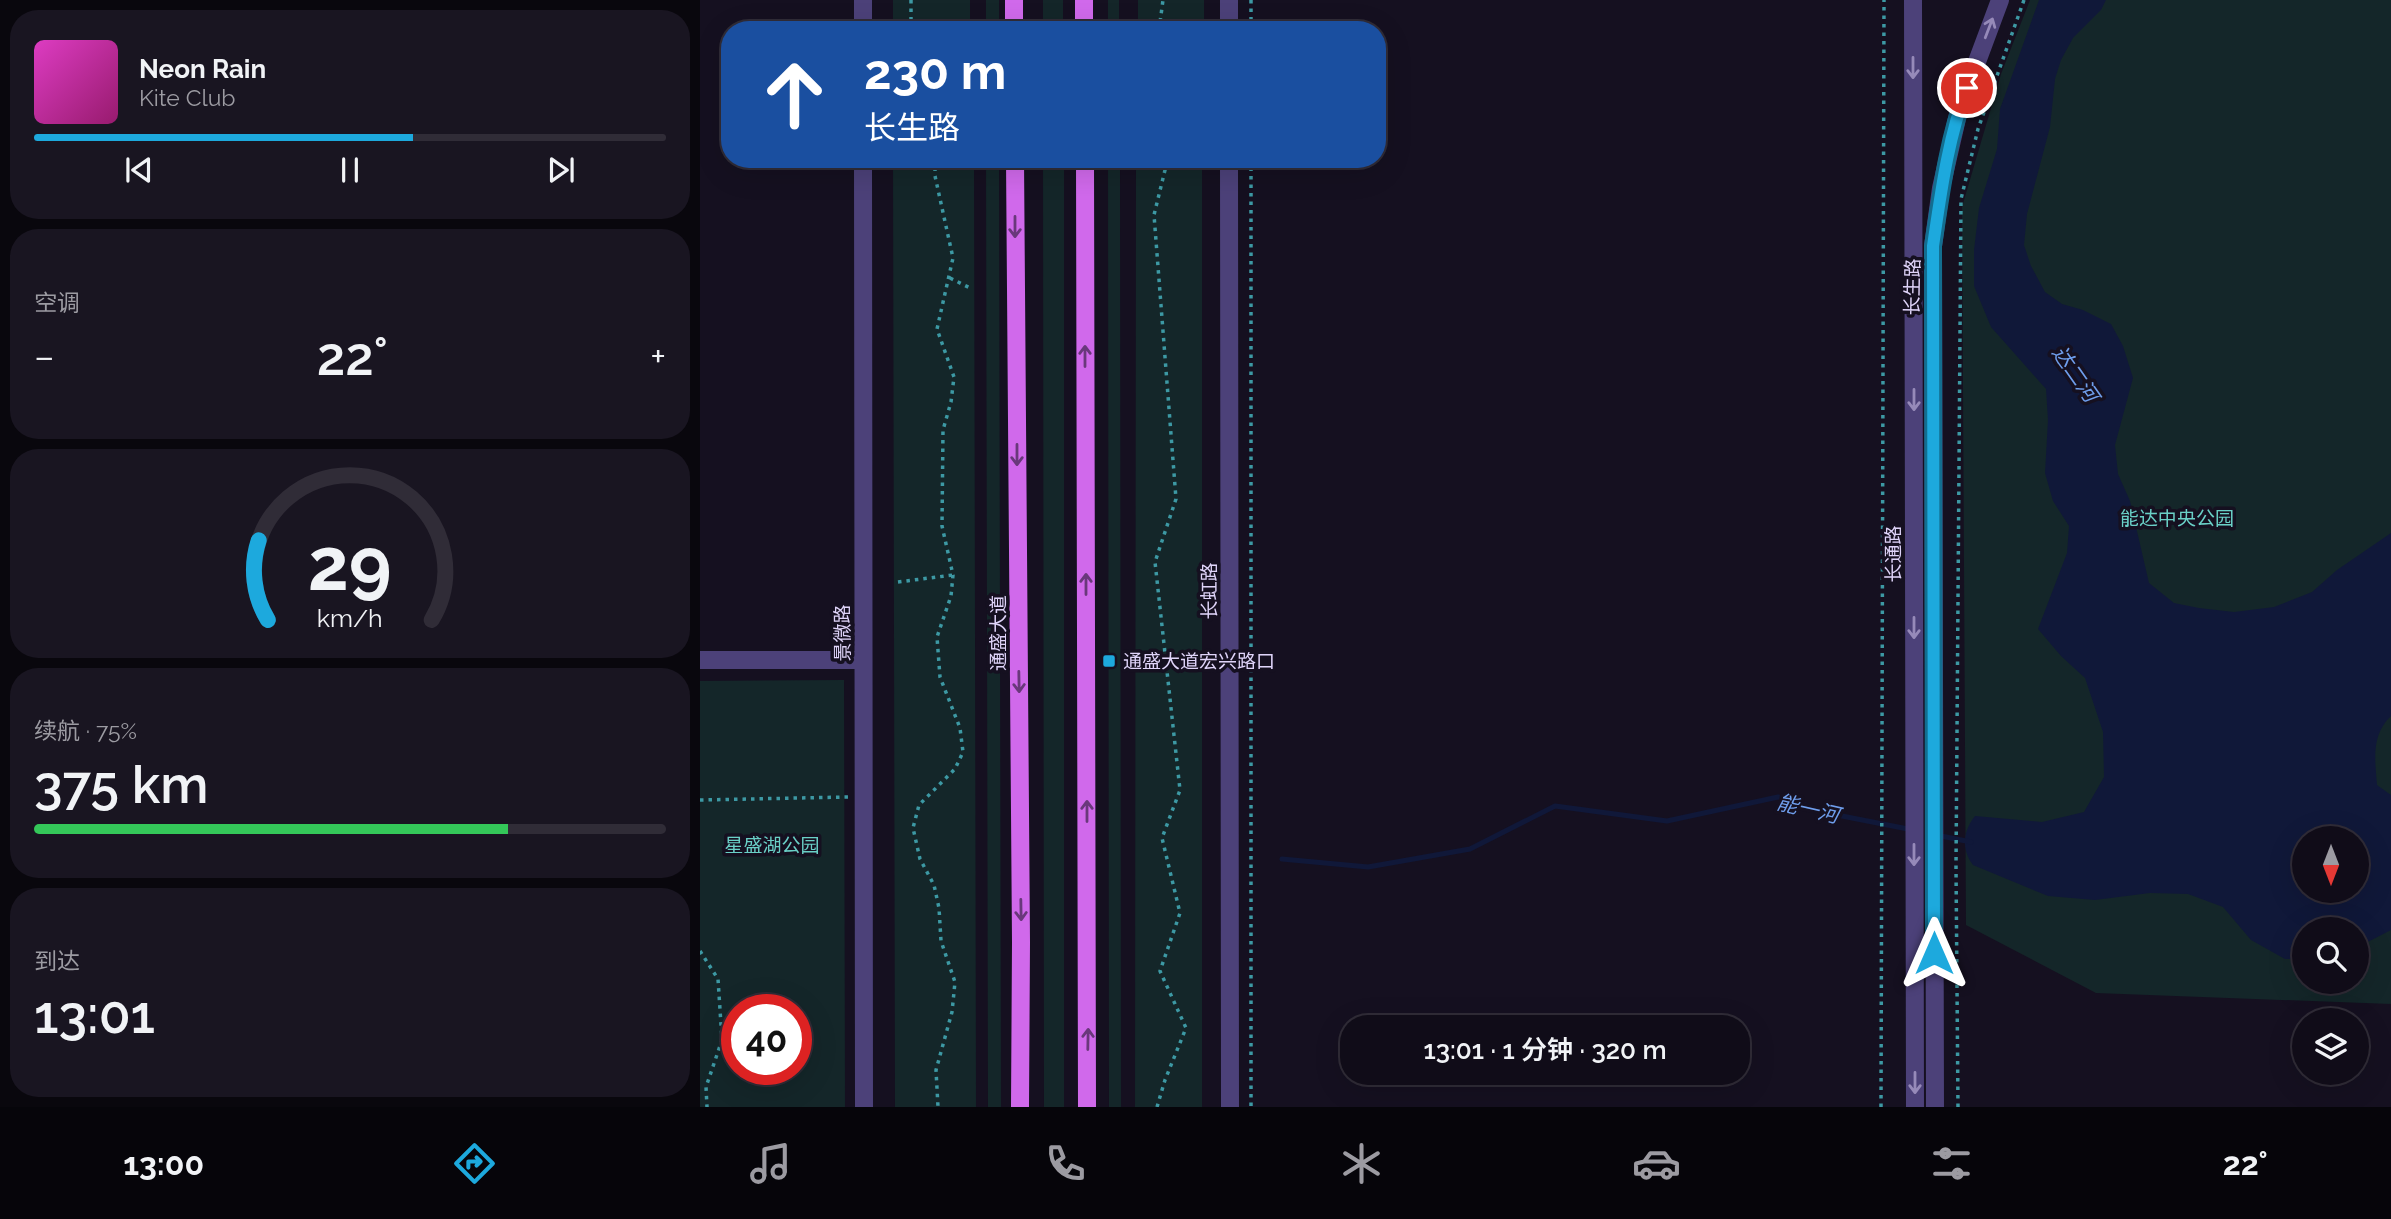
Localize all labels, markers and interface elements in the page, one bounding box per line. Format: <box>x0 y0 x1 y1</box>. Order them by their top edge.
one-way arrow <box>1984 17 1997 39</box>
text: 230 m <box>864 43 1006 100</box>
icon: ahead <box>749 49 840 140</box>
text: Neon Rain <box>139 54 266 84</box>
one-way arrow <box>1906 56 1920 79</box>
pin <box>1937 58 1997 118</box>
icon: arrive <box>1948 69 1986 107</box>
text: Kite Club <box>139 84 236 111</box>
text: 长生路 <box>864 109 960 146</box>
icon: previous <box>120 151 158 189</box>
icon: pause <box>331 151 369 189</box>
icon: next <box>542 151 580 189</box>
one-way arrow <box>1009 216 1022 239</box>
street label: 长生路 <box>1901 258 1923 316</box>
text: 空调 <box>34 289 80 316</box>
text: 22° <box>317 326 388 387</box>
text: − <box>34 334 54 379</box>
text: + <box>650 334 666 379</box>
water label: 达二河 <box>2047 341 2106 410</box>
one-way arrow <box>1078 345 1092 368</box>
one-way arrow <box>1907 389 1921 412</box>
one-way arrow <box>1010 443 1024 466</box>
park label: 能达中央公园 <box>2120 507 2234 529</box>
text: 29 <box>308 522 392 607</box>
street label: 长通路 <box>1882 525 1904 583</box>
street label: 长虹路 <box>1198 562 1220 620</box>
one-way arrow <box>1079 573 1093 596</box>
street label: 通盛大道 <box>987 595 1009 671</box>
text: km/h <box>317 602 383 632</box>
street label: 景微路 <box>831 604 853 662</box>
one-way arrow <box>1907 616 1921 639</box>
place label: 通盛大道宏兴路口 <box>1123 650 1275 672</box>
marker: 通盛大道宏兴路口 <box>1101 653 1117 669</box>
one-way arrow <box>1012 671 1026 694</box>
text: 续航 · 75% <box>34 717 137 744</box>
text: 375 km <box>34 754 209 815</box>
water label: 能一河 <box>1775 789 1846 829</box>
one-way arrow <box>1080 800 1094 823</box>
north arrow <box>2292 826 2370 903</box>
map controls <box>2292 826 2369 1085</box>
park label: 星盛湖公园 <box>724 834 820 856</box>
one-way arrow <box>1908 844 1921 867</box>
one-way arrow <box>1014 898 1028 921</box>
position arrow <box>1897 916 1971 990</box>
button: search <box>2292 917 2369 994</box>
text: 到达 <box>34 947 80 974</box>
text: 13:01 <box>34 984 155 1045</box>
speed limit sign: 40 <box>721 994 812 1085</box>
button: layers <box>2292 1008 2369 1085</box>
one-way arrow <box>1081 1028 1095 1051</box>
text: 13:01 · 1 分钟 · 320 m <box>1424 1035 1667 1065</box>
one-way arrow <box>1908 1071 1922 1094</box>
icon: directions <box>450 1139 499 1188</box>
icon: music <box>746 1139 795 1188</box>
icon: phone <box>1041 1139 1090 1188</box>
icon: climate <box>1337 1139 1386 1188</box>
icon: car <box>1632 1139 1681 1188</box>
icon: filters <box>1927 1139 1976 1188</box>
text: 13:00 <box>123 1145 204 1182</box>
text: 22° <box>2223 1145 2268 1182</box>

